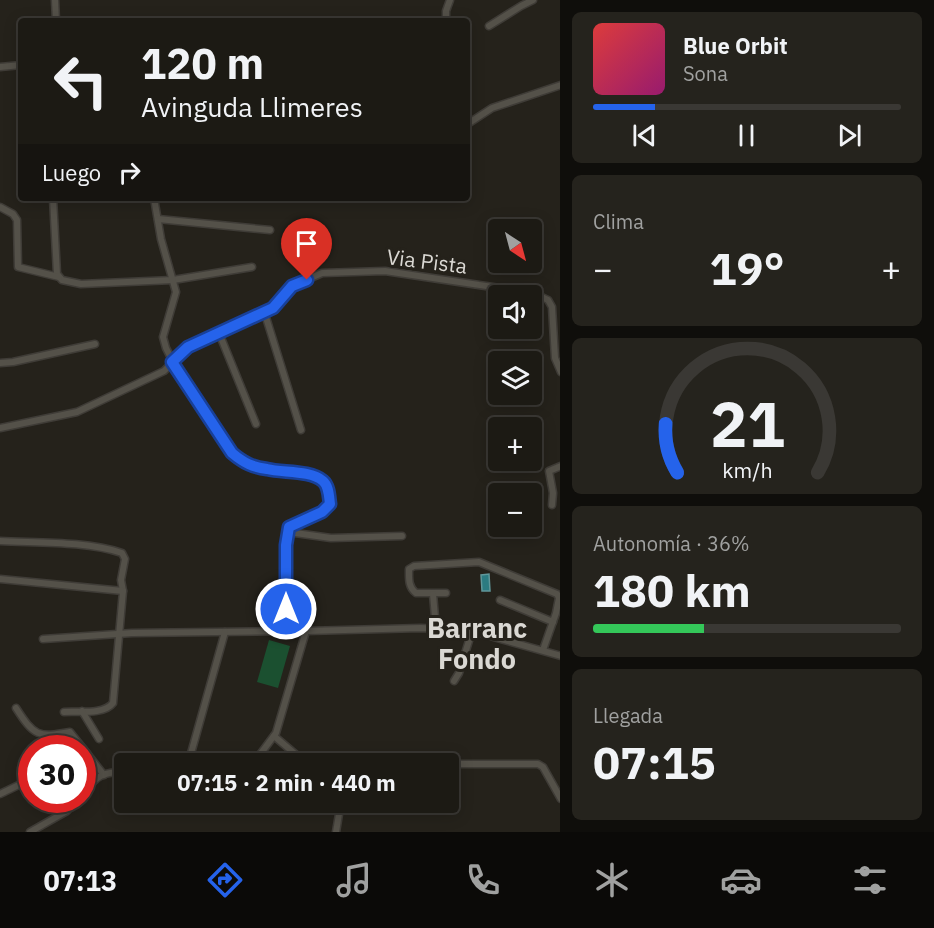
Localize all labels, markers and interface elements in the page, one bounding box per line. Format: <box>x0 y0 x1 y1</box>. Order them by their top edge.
text: Blue Orbit <box>683 31 788 60</box>
text: 120 m <box>141 36 264 91</box>
icon: left <box>42 42 120 120</box>
text: Sona <box>683 60 728 87</box>
text: Avinguda Llimeres <box>141 89 363 124</box>
icon: previous <box>628 119 661 152</box>
icon: pause <box>730 119 763 152</box>
icon: next <box>833 119 866 152</box>
icon: right <box>113 156 146 189</box>
text: Luego <box>42 158 101 187</box>
text: Clima <box>593 208 644 235</box>
pin <box>281 218 332 280</box>
north arrow <box>488 219 542 273</box>
map controls <box>488 219 542 537</box>
icon: arrive <box>290 227 323 260</box>
text: 19° <box>709 239 785 297</box>
street label: Via Pista <box>385 242 469 280</box>
text: − <box>593 247 613 290</box>
text: + <box>881 247 901 290</box>
button: sound <box>488 285 542 339</box>
button: layers <box>488 351 542 405</box>
text: 21 <box>710 383 784 464</box>
button: + <box>488 417 542 471</box>
text: km/h <box>722 456 772 484</box>
button: − <box>488 483 542 537</box>
text: Autonomía · 36% <box>593 530 750 557</box>
text: 180 km <box>593 561 751 619</box>
position arrow <box>254 577 318 641</box>
district label: Barranc Fondo <box>427 610 527 676</box>
text: Llegada <box>593 702 663 729</box>
text: 07:15 <box>593 733 716 791</box>
speed limit sign: 30 <box>18 735 96 813</box>
text: 07:15 · 2 min · 440 m <box>177 768 396 797</box>
icon: directions <box>204 859 246 901</box>
icon: music <box>333 859 375 901</box>
icon: phone <box>462 859 504 901</box>
icon: climate <box>591 859 633 901</box>
icon: car <box>720 859 762 901</box>
icon: filters <box>849 859 891 901</box>
text: 07:13 <box>43 863 117 898</box>

